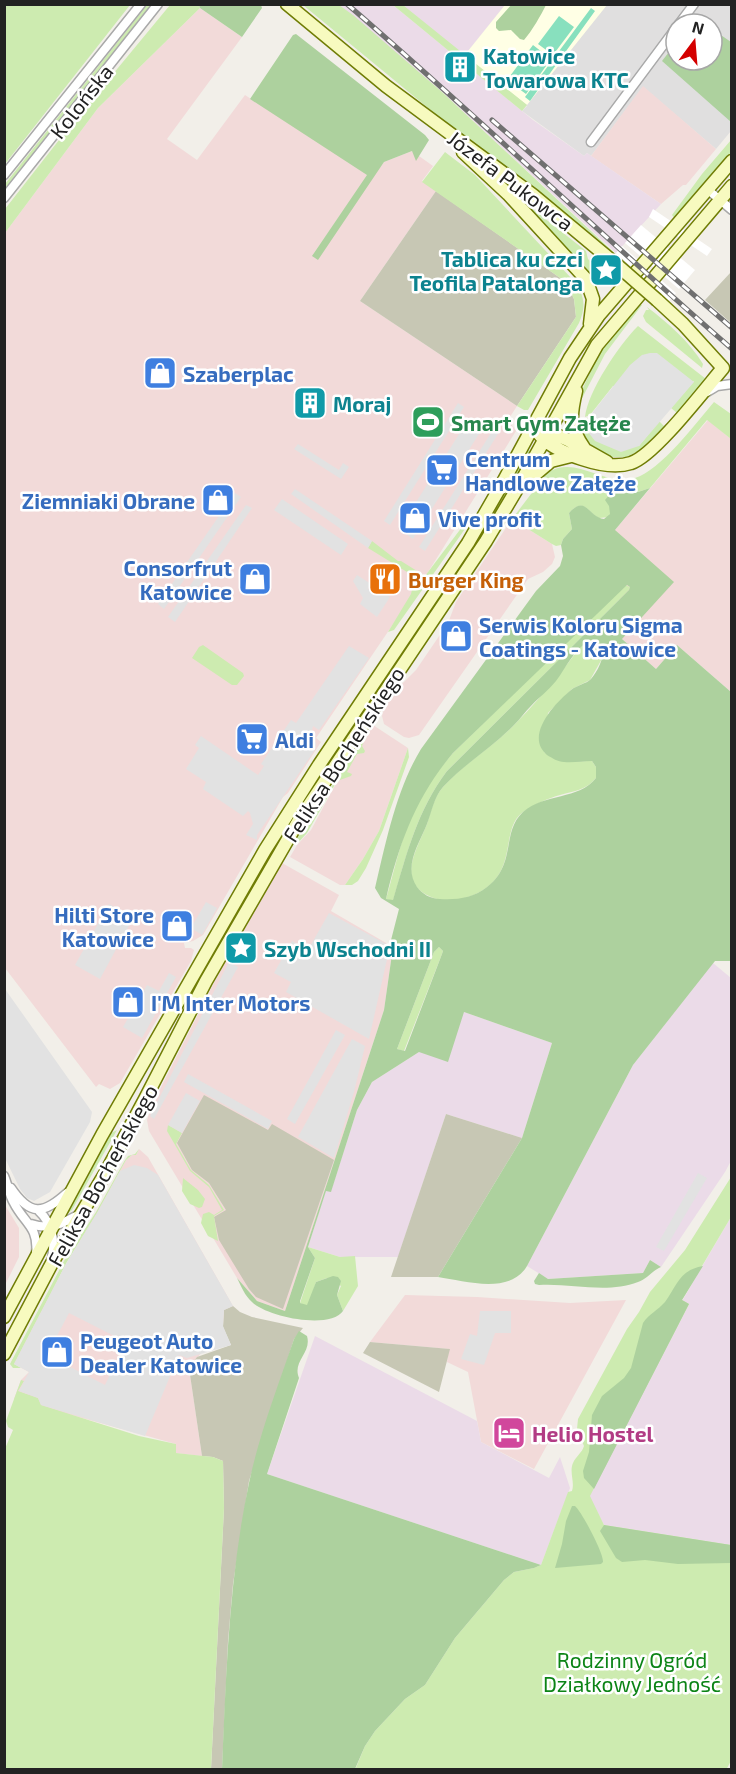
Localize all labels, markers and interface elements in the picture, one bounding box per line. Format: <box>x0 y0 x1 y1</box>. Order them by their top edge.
north arrow <box>664 12 724 72</box>
text: N <box>690 16 706 38</box>
place label: Katowice Towarowa KTC <box>483 43 629 92</box>
building icon: Katowice Towarowa KTC <box>442 49 478 85</box>
street label: Kolońska <box>44 59 118 143</box>
street label: Józefa Pukowca <box>443 125 579 235</box>
place label: Tablica ku czci Teofila Patalonga <box>409 246 583 295</box>
place icon: Tablica ku czci Teofila Patalonga <box>588 252 624 288</box>
shop icon: Szaberplac <box>142 355 178 391</box>
place label: Szaberplac <box>183 361 294 386</box>
building icon: Moraj <box>292 385 328 421</box>
place label: Moraj <box>333 391 391 416</box>
sports icon: Smart Gym Załęże <box>410 404 446 440</box>
place label: Smart Gym Załęże <box>451 410 631 436</box>
place label: Centrum Handlowe Załęże <box>465 446 637 495</box>
supermarket icon: Centrum Handlowe Załęże <box>424 452 460 488</box>
shop icon: Ziemniaki Obrane <box>200 482 236 518</box>
place label: Ziemniaki Obrane <box>22 488 195 513</box>
shop icon: Vive profit <box>397 500 433 536</box>
place label: Vive profit <box>438 506 542 531</box>
place label: Consorfrut Katowice <box>124 555 232 604</box>
shop icon: Consorfrut Katowice <box>237 561 273 597</box>
restaurant icon: Burger King <box>367 561 403 597</box>
place label: Burger King <box>408 567 524 592</box>
place label: Serwis Koloru Sigma Coatings - Katowice <box>479 612 683 661</box>
shop icon: Serwis Koloru Sigma Coatings - Katowice <box>438 618 474 654</box>
street label: Feliksa Bocheńskiego <box>277 662 409 846</box>
supermarket icon: Aldi <box>234 721 270 757</box>
place label: Aldi <box>275 727 314 752</box>
place label: Hilti Store Katowice <box>54 902 154 951</box>
shop icon: Hilti Store Katowice <box>159 908 195 944</box>
place icon: Szyb Wschodni II <box>223 930 259 966</box>
place label: Szyb Wschodni II <box>264 936 431 962</box>
shop icon: I'M Inter Motors <box>110 984 146 1020</box>
place label: I'M Inter Motors <box>151 990 310 1015</box>
street label: Feliksa Bocheńskiego <box>42 1080 162 1270</box>
place label: Peugeot Auto Dealer Katowice <box>80 1328 242 1377</box>
shop icon: Peugeot Auto Dealer Katowice <box>39 1334 75 1370</box>
hotel icon: Helio Hostel <box>491 1415 527 1451</box>
place label: Helio Hostel <box>532 1421 653 1446</box>
park label: Rodzinny Ogród Działkowy Jedność <box>543 1647 721 1696</box>

